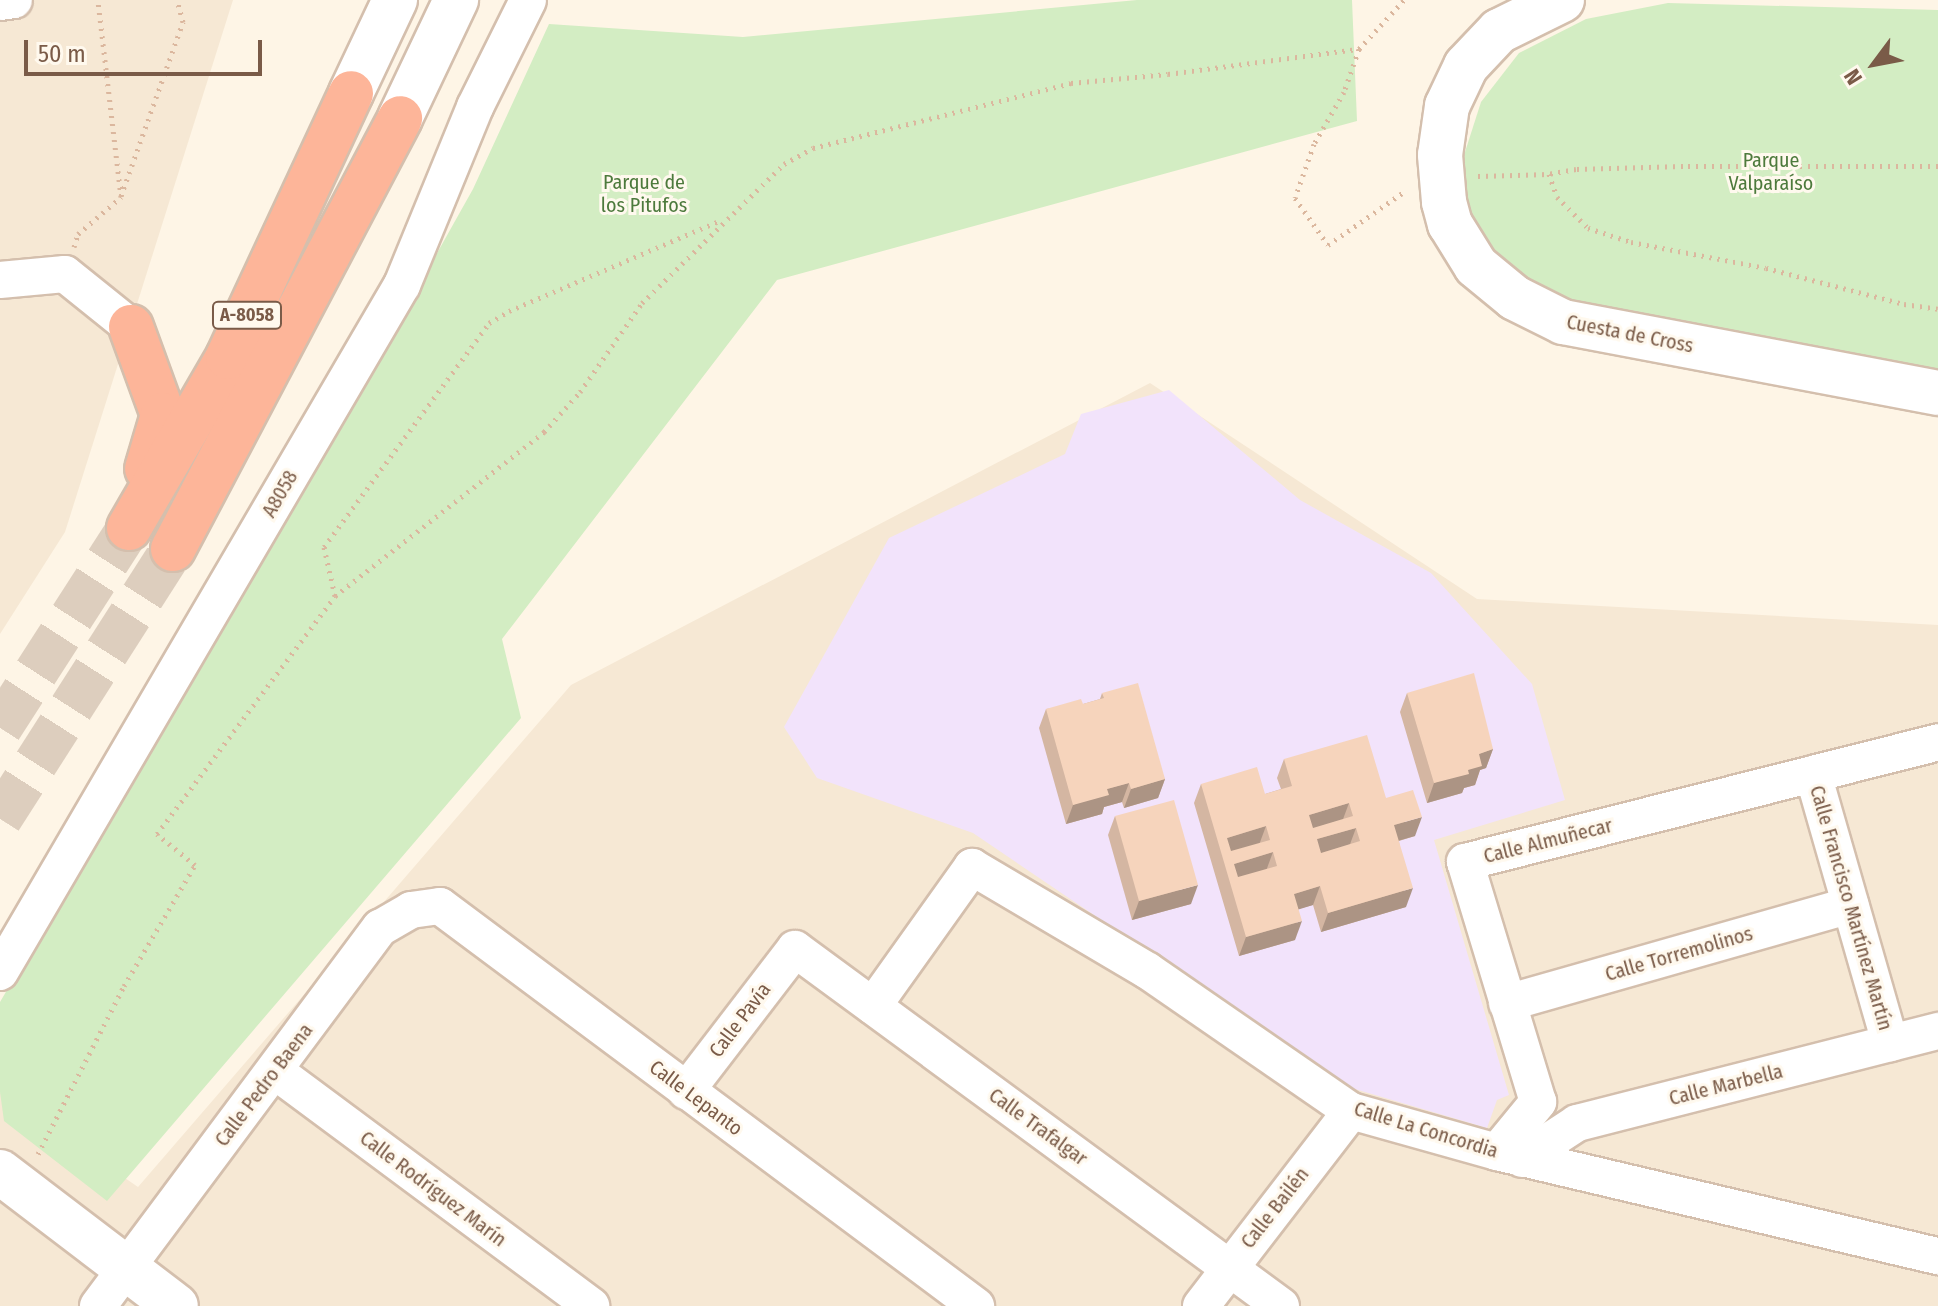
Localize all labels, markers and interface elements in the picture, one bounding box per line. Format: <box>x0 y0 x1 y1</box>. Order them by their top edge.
scale bar <box>28 24 266 74</box>
north arrow <box>1834 24 1914 104</box>
text: 50 m <box>38 40 86 68</box>
text: N <box>1838 64 1868 90</box>
park label: Parque Valparaíso <box>1729 149 1813 196</box>
park label: Parque de los Pitufos <box>601 171 687 218</box>
road number: A-8058 <box>211 301 283 329</box>
street label: Cuesta de Cross <box>1565 310 1695 358</box>
street label: A8058 <box>257 466 303 522</box>
street label: Calle Francisco Martínez Martín <box>1805 783 1897 1033</box>
street label: Calle Almuñecar <box>1481 813 1615 869</box>
street label: Calle Torremolinos <box>1602 921 1756 987</box>
street label: Calle Pavía <box>704 978 776 1062</box>
street label: Calle Pedro Baena <box>210 1019 318 1151</box>
street label: Calle Lepanto <box>645 1055 747 1141</box>
street label: Calle Marbella <box>1667 1059 1785 1111</box>
street label: Calle Trafalgar <box>984 1083 1092 1171</box>
street label: Calle La Concordia <box>1351 1097 1501 1163</box>
street label: Calle Rodríguez Marín <box>355 1126 511 1252</box>
street label: Calle Bailén <box>1236 1163 1314 1253</box>

